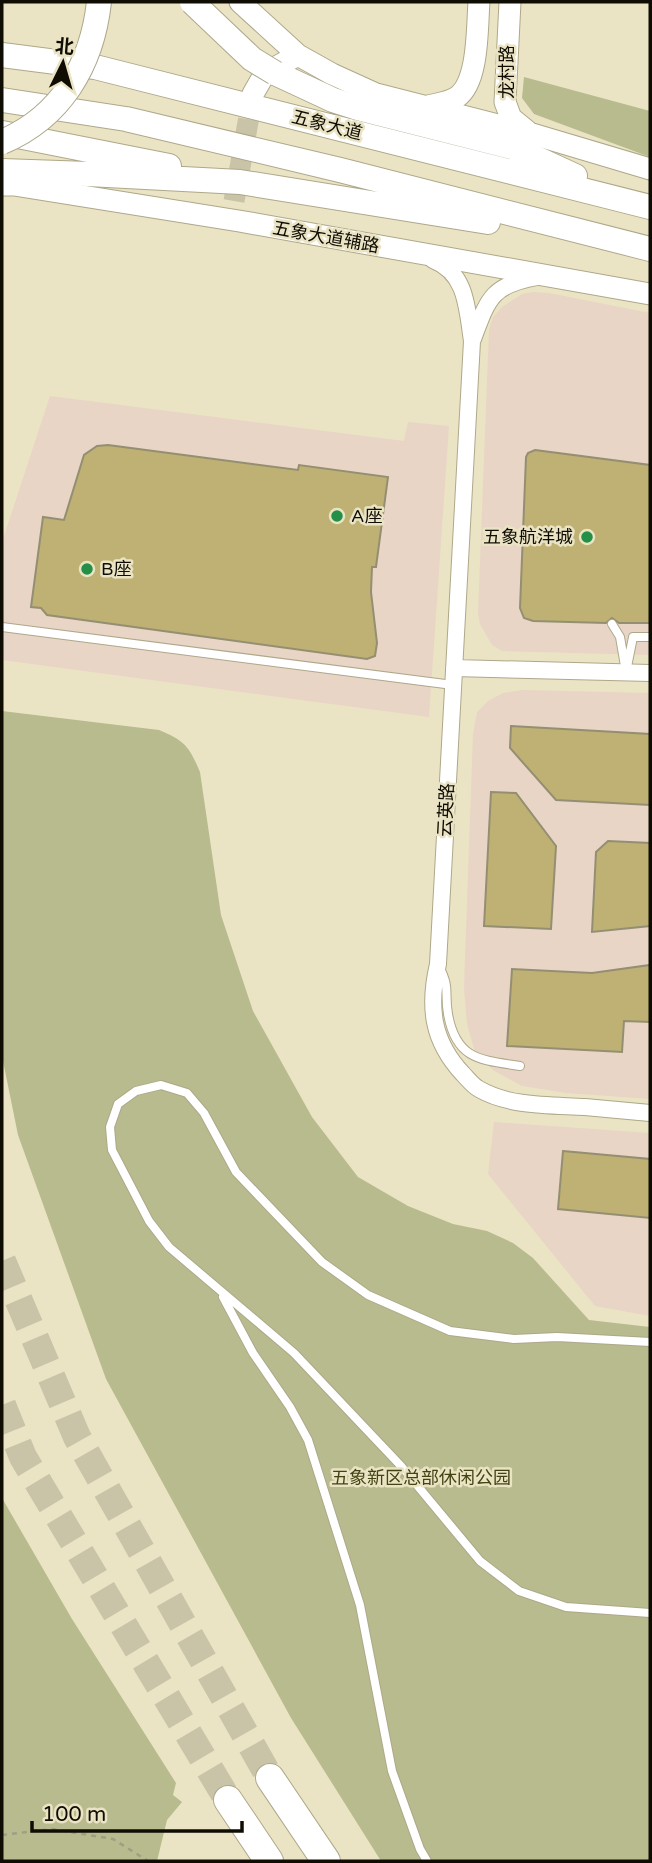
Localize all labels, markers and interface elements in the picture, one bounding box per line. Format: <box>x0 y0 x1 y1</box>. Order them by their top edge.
north arrow <box>28 28 98 98</box>
text: 北 <box>54 35 75 59</box>
street label: 龙村路 <box>496 45 518 99</box>
street label: 五象大道 <box>289 106 365 144</box>
street label: 五象大道辅路 <box>271 217 381 257</box>
place label: A座 <box>351 505 382 527</box>
marker: A座 <box>329 508 345 524</box>
place label: 五象航洋城 <box>483 526 573 548</box>
marker: 五象航洋城 <box>579 529 595 545</box>
place label: B座 <box>101 558 131 580</box>
marker: B座 <box>79 561 95 577</box>
street label: 云英路 <box>434 782 458 838</box>
park label: 五象新区总部休闲公园 <box>331 1467 511 1489</box>
scale bar <box>32 1790 242 1834</box>
text: 100 m <box>42 1802 106 1827</box>

